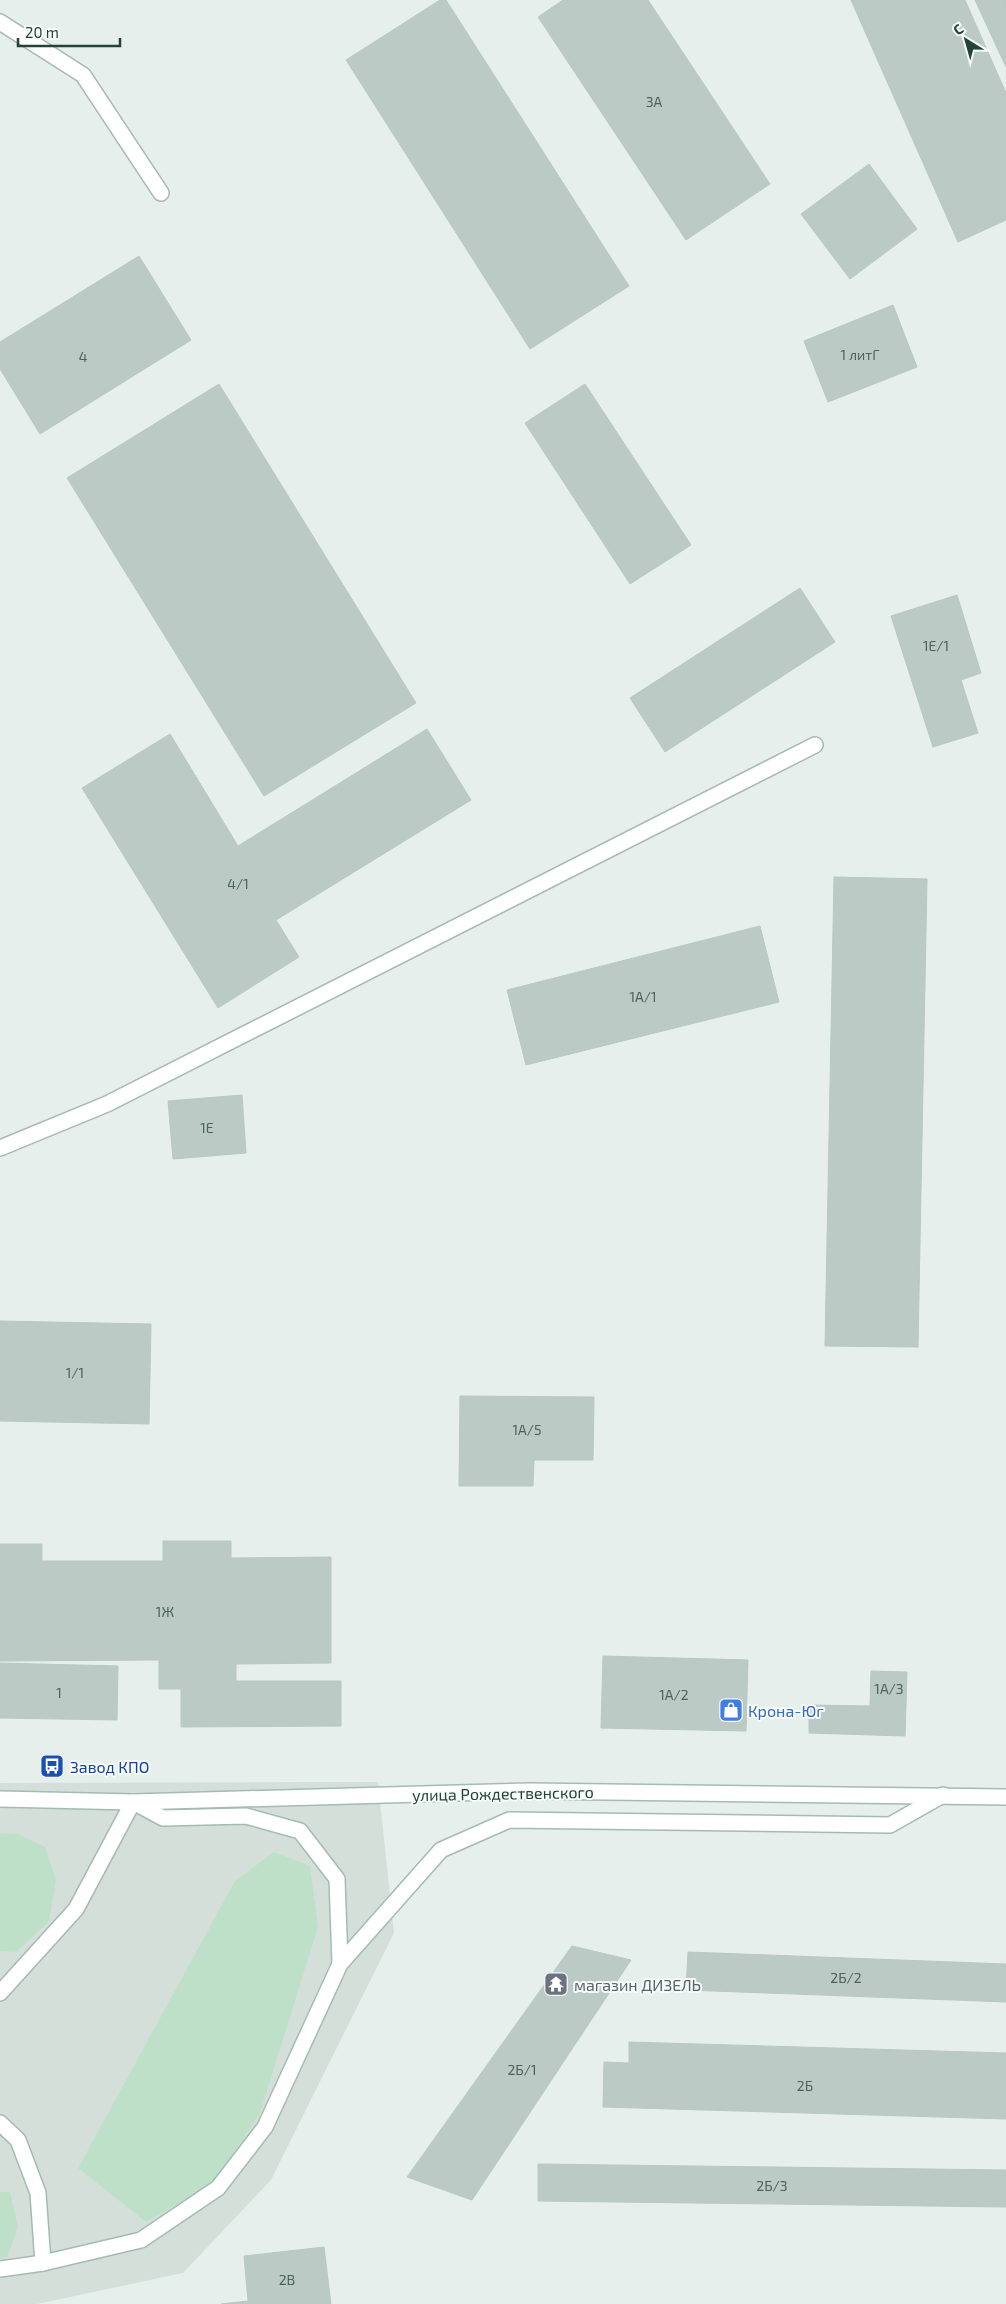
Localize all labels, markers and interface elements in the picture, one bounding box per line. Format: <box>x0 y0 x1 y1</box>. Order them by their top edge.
scale bar <box>18 15 120 47</box>
north arrow <box>941 15 991 65</box>
text: С <box>949 20 966 38</box>
text: 20 m <box>25 23 59 41</box>
house number: 3А <box>646 93 663 110</box>
house number: 1 литГ <box>841 346 879 363</box>
house number: 4 <box>79 348 87 365</box>
house number: 1Е/1 <box>923 637 949 654</box>
house number: 4/1 <box>227 875 249 892</box>
house number: 1А/1 <box>629 988 657 1005</box>
house number: 1Е <box>200 1119 214 1136</box>
house number: 1/1 <box>66 1364 84 1381</box>
house number: 1А/5 <box>512 1421 542 1438</box>
house number: 1Ж <box>156 1603 174 1620</box>
house number: 1А/3 <box>874 1680 904 1697</box>
house number: 1 <box>56 1684 62 1701</box>
house number: 1А/2 <box>659 1686 689 1703</box>
shop icon: Крона-Юг <box>718 1697 744 1723</box>
place label: Крона-Юг <box>748 1701 824 1720</box>
bus stop icon: Завод КПО <box>39 1753 65 1779</box>
place label: Завод КПО <box>70 1757 149 1776</box>
street label: улица Рождественского <box>412 1782 594 1805</box>
house number: 2Б/2 <box>830 1969 862 1986</box>
temple icon: магазин ДИЗЕЛЬ <box>543 1971 569 1997</box>
place label: магазин ДИЗЕЛЬ <box>574 1975 701 1994</box>
house number: 2Б/1 <box>507 2061 537 2078</box>
house number: 2Б <box>797 2077 813 2094</box>
house number: 2Б/3 <box>756 2177 788 2194</box>
house number: 2В <box>279 2271 295 2288</box>

